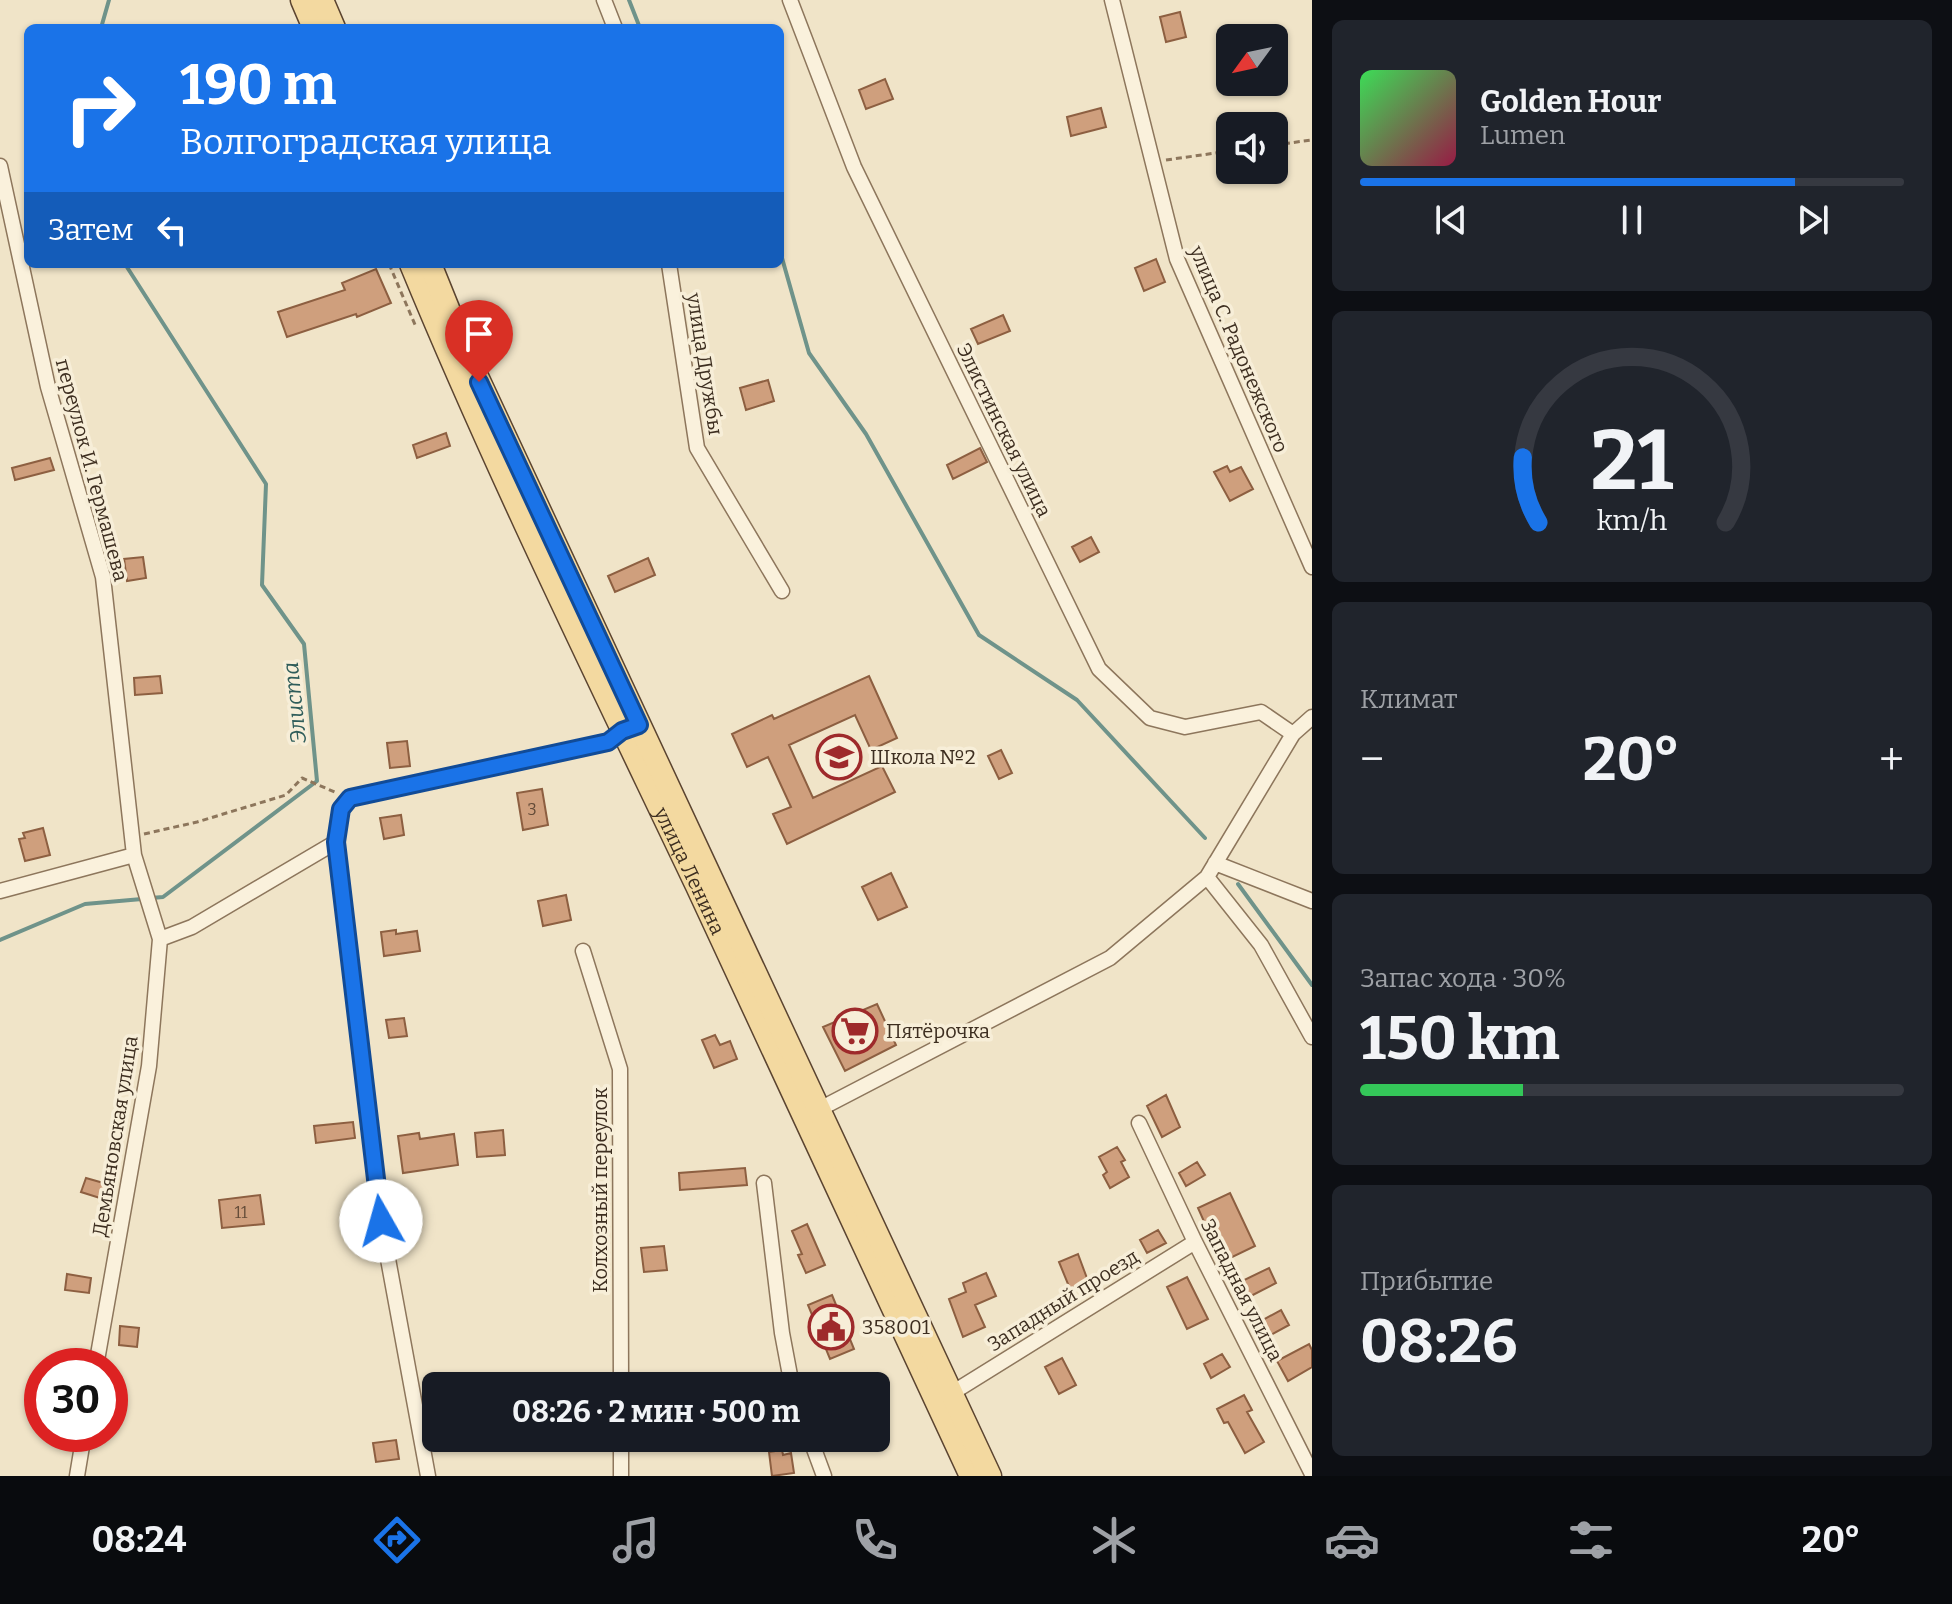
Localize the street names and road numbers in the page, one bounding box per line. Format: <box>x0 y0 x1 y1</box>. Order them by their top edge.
street label: улица С. Радонежского <box>1184 241 1293 456</box>
street label: улица Дружбы <box>682 290 728 437</box>
street label: Элистинская улица <box>951 339 1057 521</box>
street label: переулок И. Гермашева <box>51 356 133 584</box>
street label: улица Ленина <box>649 802 730 939</box>
street label: Демьяновская улица <box>87 1034 143 1238</box>
street label: Колхозный переулок <box>588 1087 612 1293</box>
street label: Западная улица <box>1196 1215 1288 1365</box>
street label: Западный проезд <box>983 1244 1143 1356</box>

